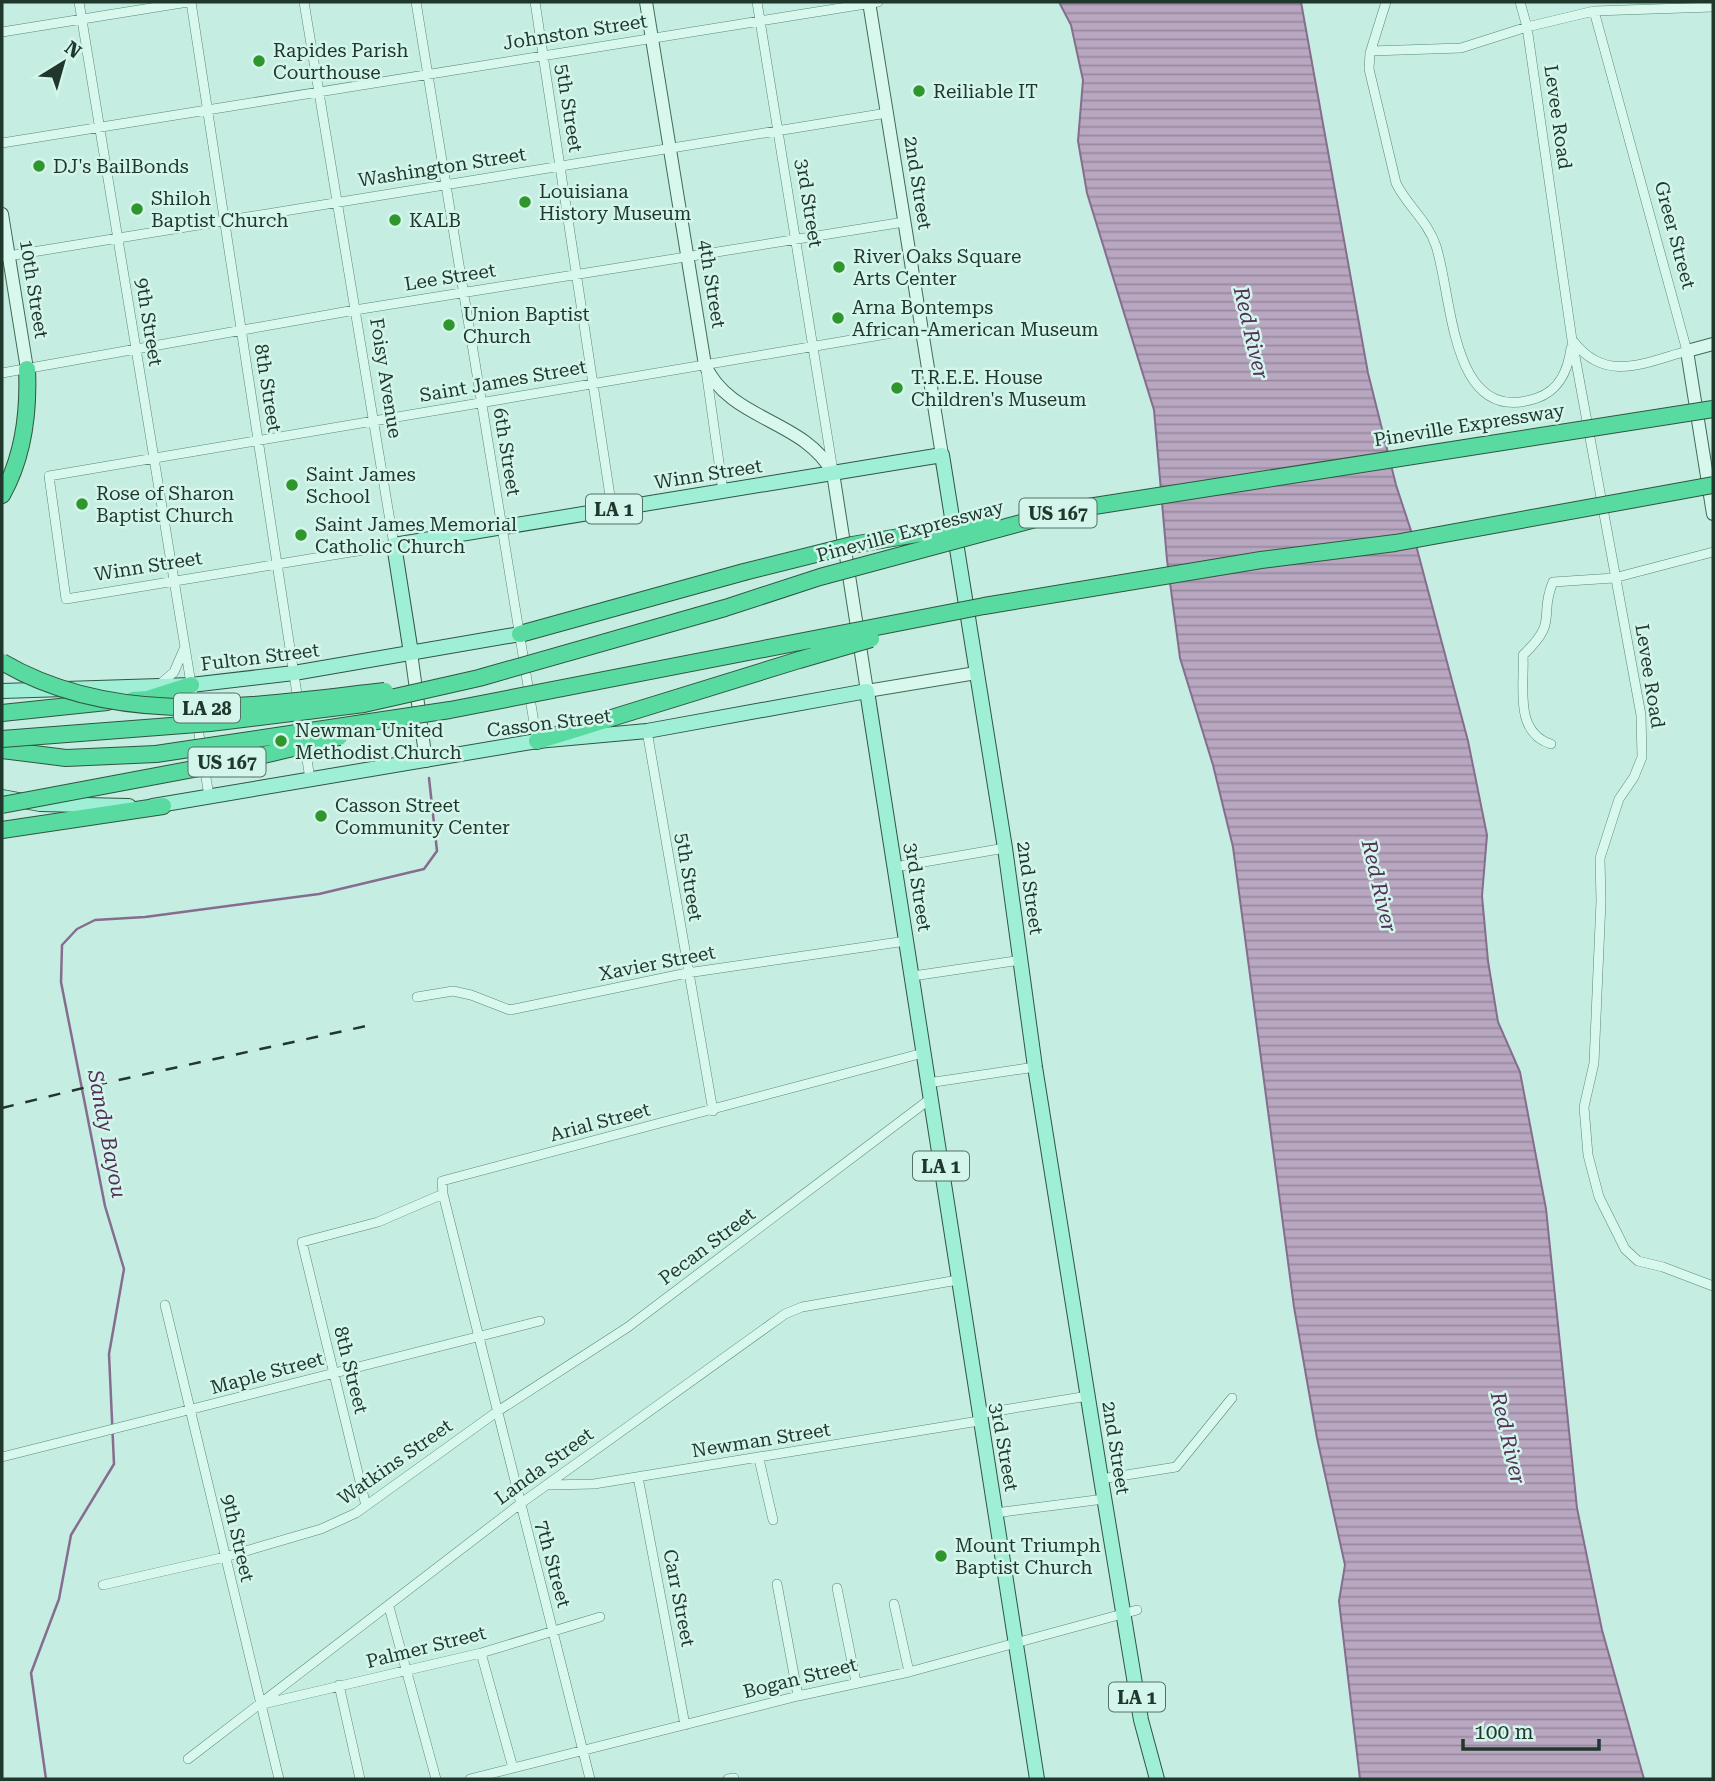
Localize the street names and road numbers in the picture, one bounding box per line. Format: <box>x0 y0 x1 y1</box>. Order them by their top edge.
street label: Johnston Street <box>501 9 649 55</box>
street label: 5th Street <box>551 62 587 154</box>
street label: Levee Road <box>1539 63 1577 171</box>
street label: 2nd Street <box>899 135 937 231</box>
street label: Washington Street <box>356 142 528 192</box>
street label: 3rd Street <box>791 157 827 249</box>
street label: Greer Street <box>1650 179 1700 291</box>
street label: 10th Street <box>15 238 53 340</box>
street label: 4th Street <box>694 238 730 330</box>
street label: Lee Street <box>403 258 497 296</box>
street label: 9th Street <box>131 276 167 368</box>
street label: Foisy Avenue <box>365 316 407 440</box>
street label: 8th Street <box>250 342 286 434</box>
street label: Saint James Street <box>418 355 588 407</box>
street label: Pineville Expressway <box>1372 398 1567 451</box>
street label: 6th Street <box>489 406 525 498</box>
street label: Winn Street <box>652 454 764 494</box>
road number: LA 1 <box>586 494 642 524</box>
street label: Pineville Expressway <box>814 495 1007 567</box>
road number: US 167 <box>1020 499 1096 528</box>
street label: Winn Street <box>92 546 204 586</box>
street label: Levee Road <box>1630 622 1670 730</box>
street label: Fulton Street <box>199 638 321 676</box>
road number: LA 28 <box>174 694 240 722</box>
street label: Casson Street <box>486 704 612 742</box>
road number: US 167 <box>188 748 266 776</box>
street label: 5th Street <box>671 831 707 923</box>
street label: 2nd Street <box>1012 840 1048 936</box>
street label: 3rd Street <box>900 841 936 933</box>
street label: Xavier Street <box>597 940 717 986</box>
street label: Arial Street <box>547 1098 653 1146</box>
road number: LA 1 <box>913 1152 969 1181</box>
street label: Pecan Street <box>654 1202 760 1290</box>
street label: 8th Street <box>329 1324 373 1416</box>
street label: Maple Street <box>208 1347 326 1399</box>
street label: 2nd Street <box>1097 1400 1135 1496</box>
street label: 3rd Street <box>985 1401 1023 1493</box>
street label: Watkins Street <box>333 1414 457 1510</box>
street label: Newman Street <box>690 1418 832 1462</box>
street label: Landa Street <box>490 1423 598 1509</box>
street label: 9th Street <box>217 1492 259 1584</box>
street label: 7th Street <box>530 1518 576 1610</box>
street label: Carr Street <box>658 1547 700 1649</box>
street label: Palmer Street <box>364 1621 488 1673</box>
street label: Bogan Street <box>741 1653 859 1703</box>
road number: LA 1 <box>1109 1682 1165 1712</box>

